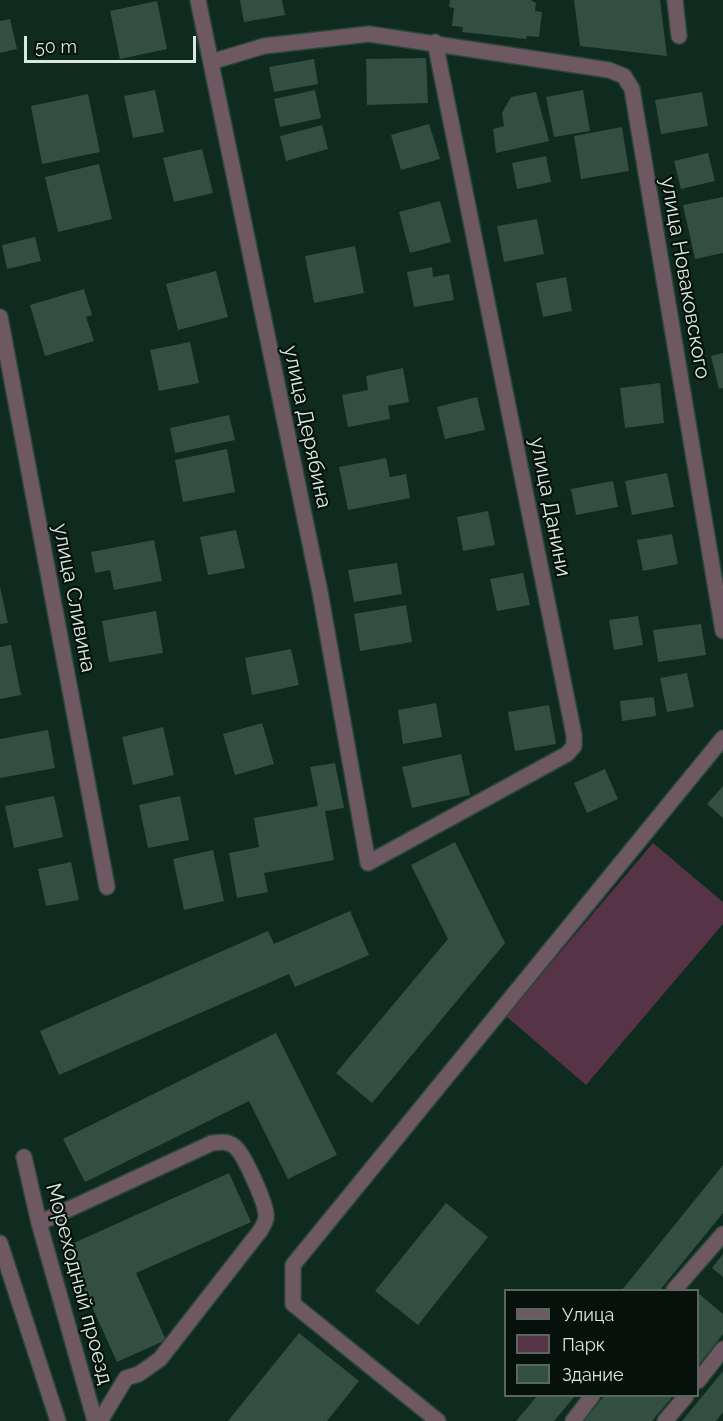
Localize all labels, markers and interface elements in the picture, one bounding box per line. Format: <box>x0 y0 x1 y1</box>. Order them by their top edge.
scale bar <box>27 24 200 62</box>
text: 50 m <box>35 36 77 57</box>
street label: улица Новаковского <box>655 175 715 381</box>
street label: улица Дерябина <box>277 343 337 511</box>
street label: улица Данини <box>524 435 576 579</box>
street label: улица Сливина <box>47 521 101 675</box>
street label: Мореходный проезд <box>40 1181 118 1387</box>
legend <box>504 1289 699 1397</box>
text: Улица <box>562 1304 614 1325</box>
text: Парк <box>562 1334 605 1355</box>
text: Здание <box>562 1364 624 1385</box>

